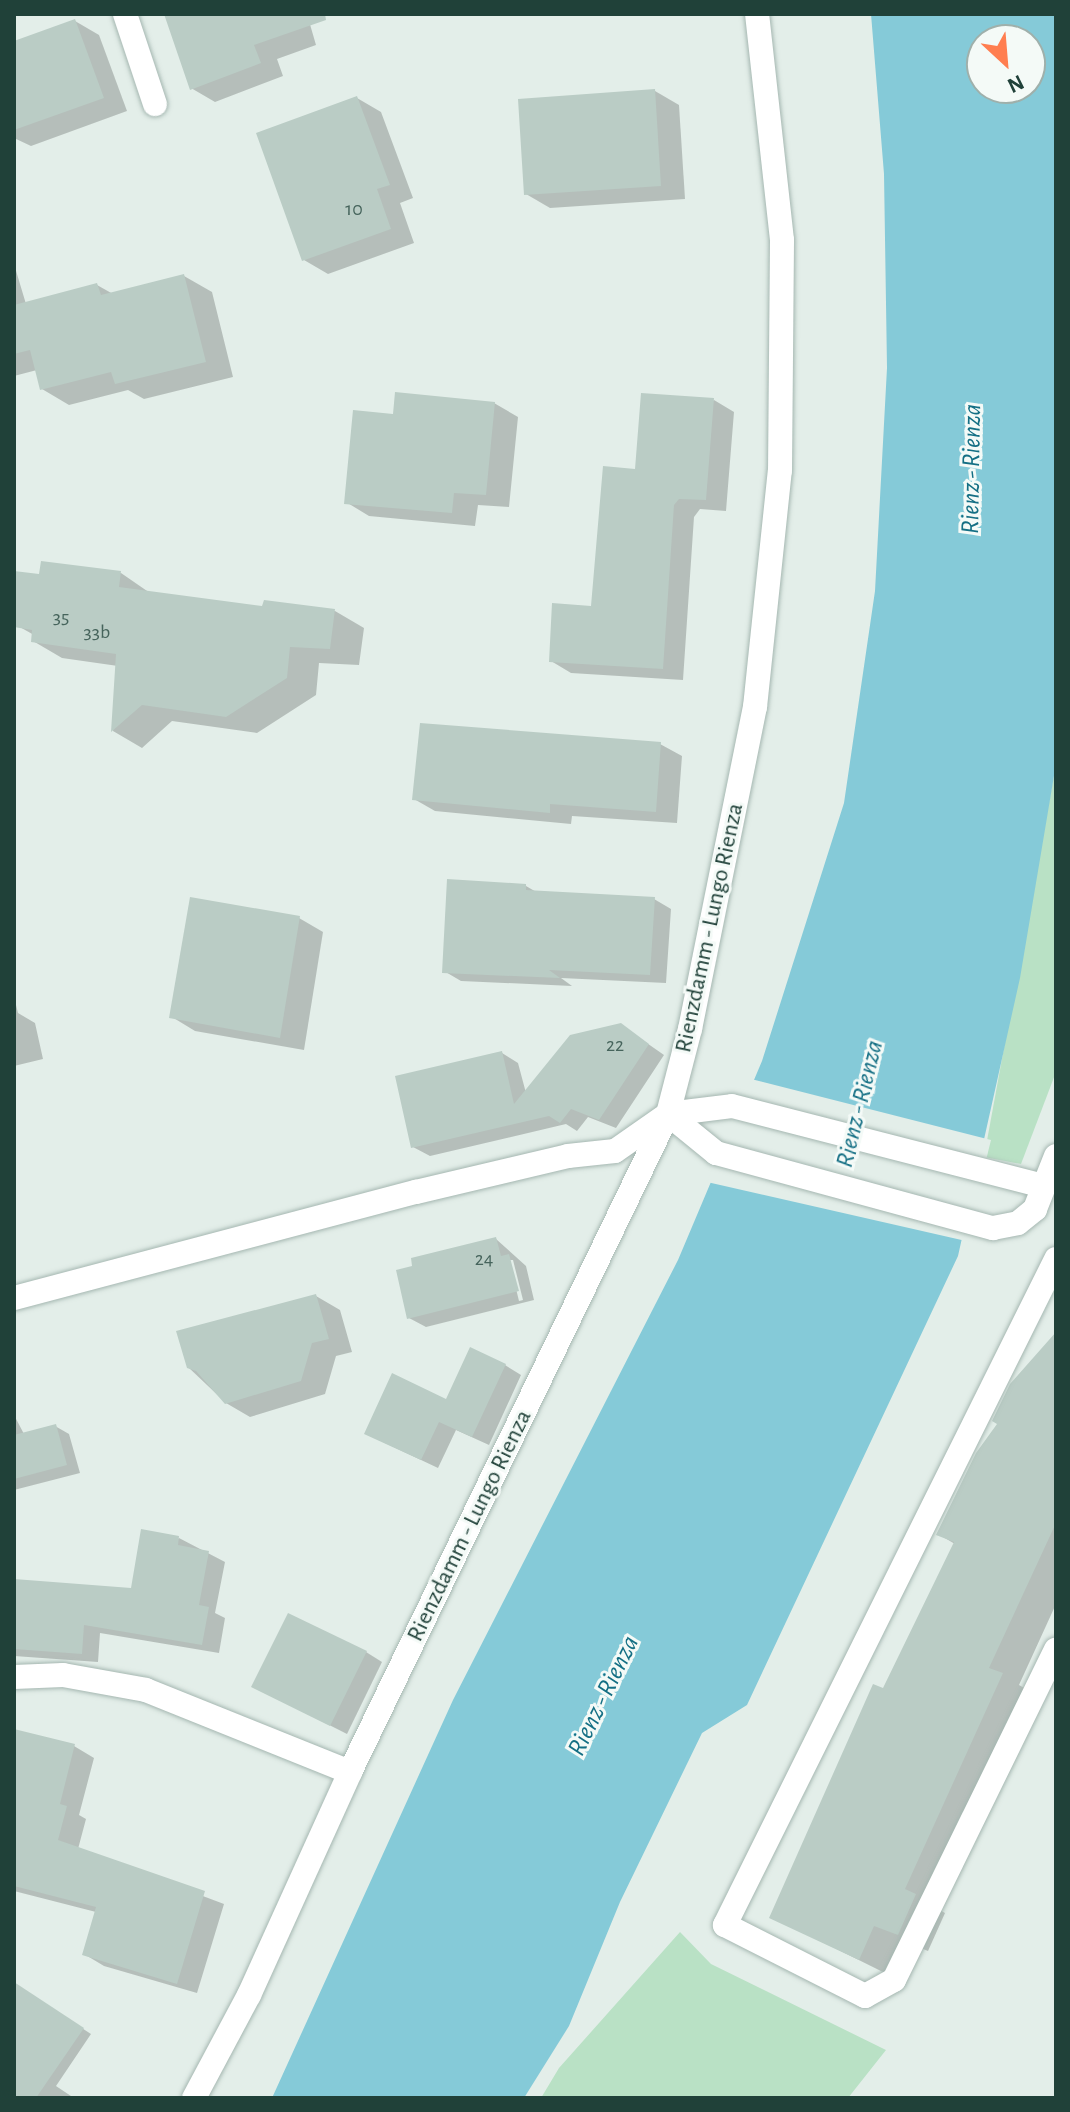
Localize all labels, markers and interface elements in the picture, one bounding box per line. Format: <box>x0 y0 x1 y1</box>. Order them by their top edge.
north arrow <box>966 24 1046 104</box>
text: N <box>1004 71 1027 97</box>
house number: 10 <box>345 197 363 221</box>
water label: Rienz - Rienza <box>955 403 989 535</box>
house number: 35 <box>53 605 69 629</box>
house number: 33b <box>84 620 110 644</box>
street label: Rienzdamm - Lungo Rienza <box>669 801 751 1055</box>
house number: 22 <box>606 1033 624 1057</box>
water label: Rienz - Rienza <box>829 1037 891 1171</box>
house number: 24 <box>475 1247 493 1271</box>
street label: Rienzdamm - Lungo Rienza <box>401 1405 539 1647</box>
water label: Rienz - Rienza <box>561 1630 647 1762</box>

